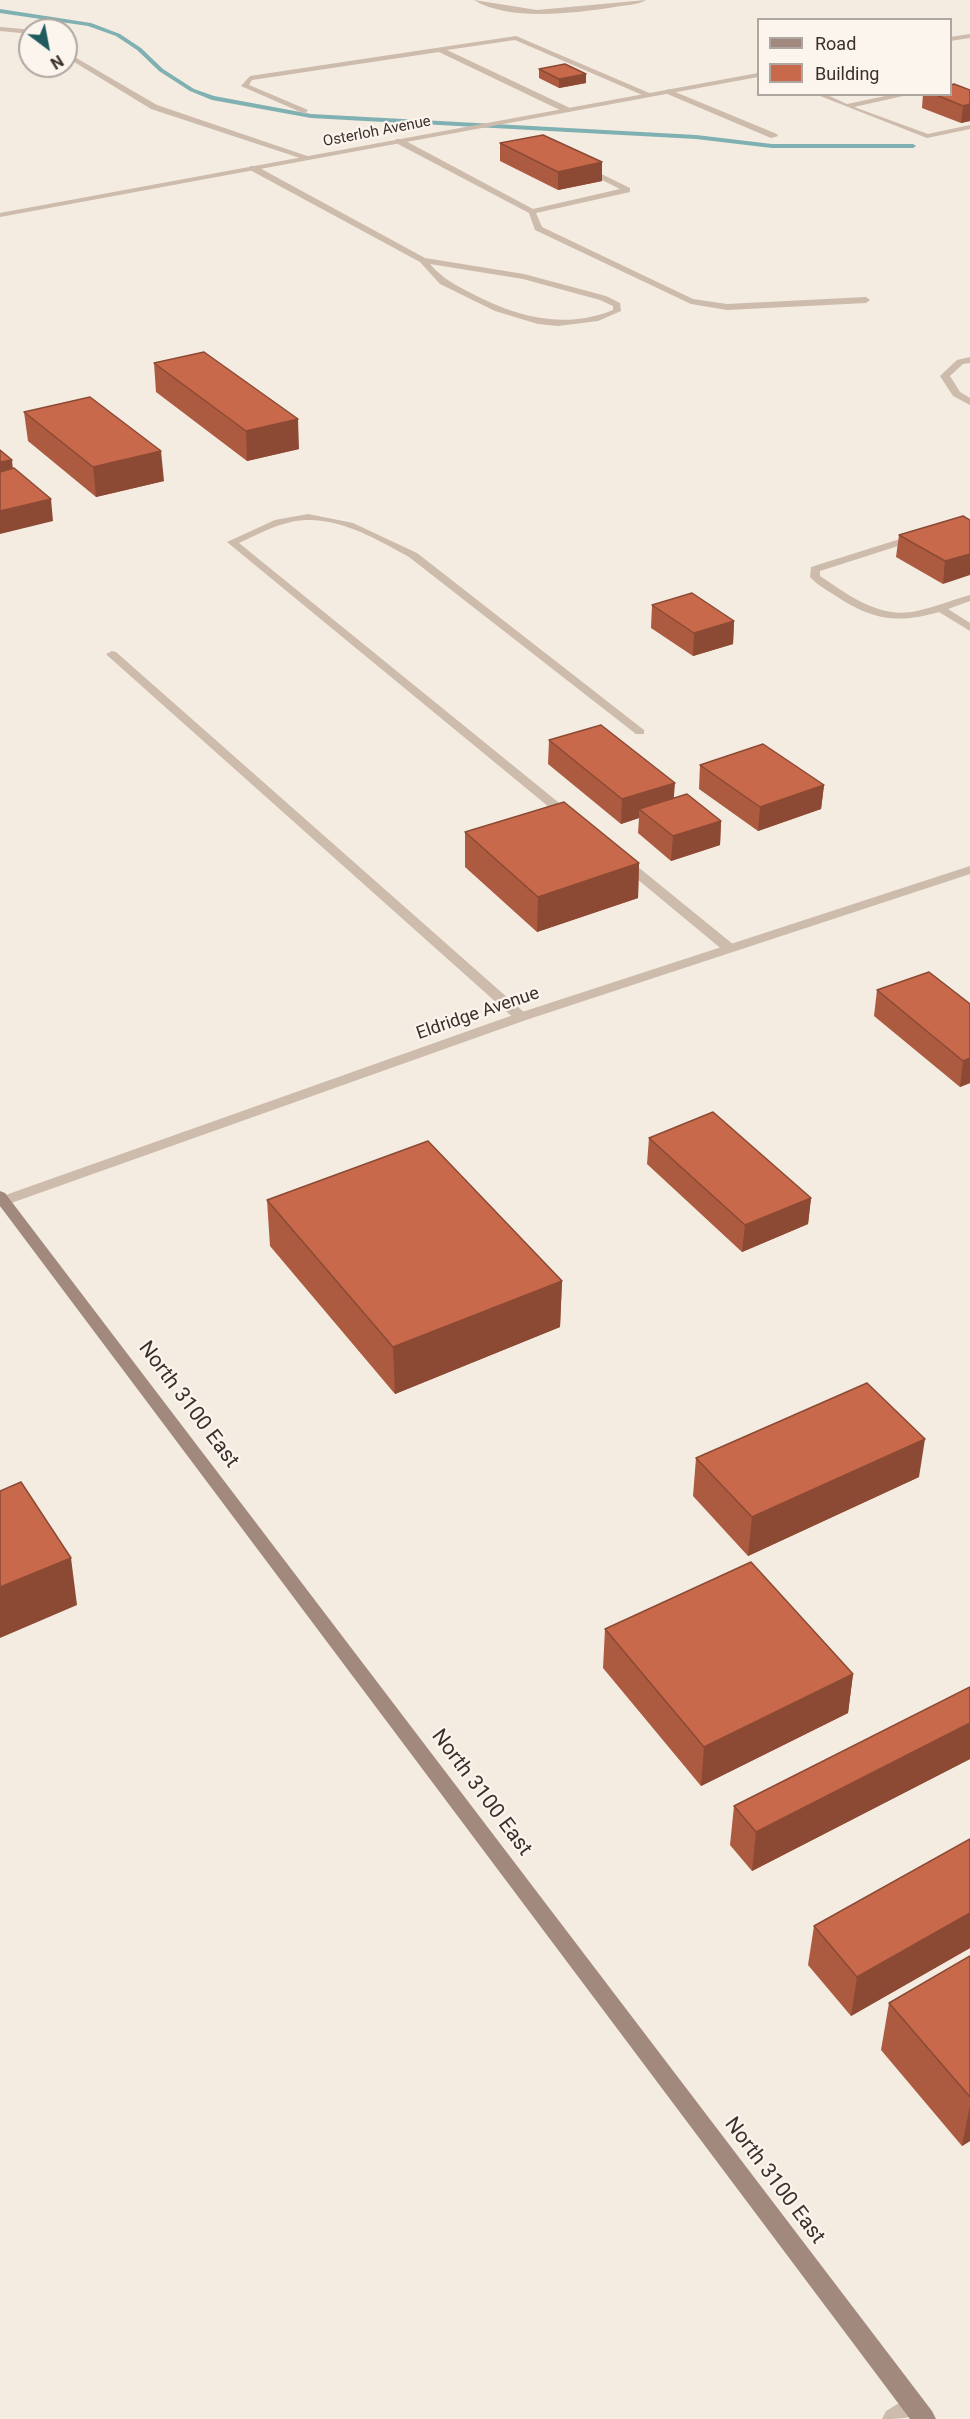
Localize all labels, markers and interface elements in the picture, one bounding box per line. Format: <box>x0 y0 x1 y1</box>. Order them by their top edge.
north arrow <box>18 18 78 78</box>
legend <box>757 18 952 96</box>
text: Road <box>815 33 856 54</box>
text: N <box>47 51 67 73</box>
text: Building <box>815 63 879 84</box>
street label: Osterloh Avenue <box>322 113 432 151</box>
street label: Eldridge Avenue <box>414 983 542 1045</box>
street label: North 3100 East <box>132 1337 244 1473</box>
street label: North 3100 East <box>425 1725 537 1861</box>
street label: North 3100 East <box>718 2113 830 2249</box>

